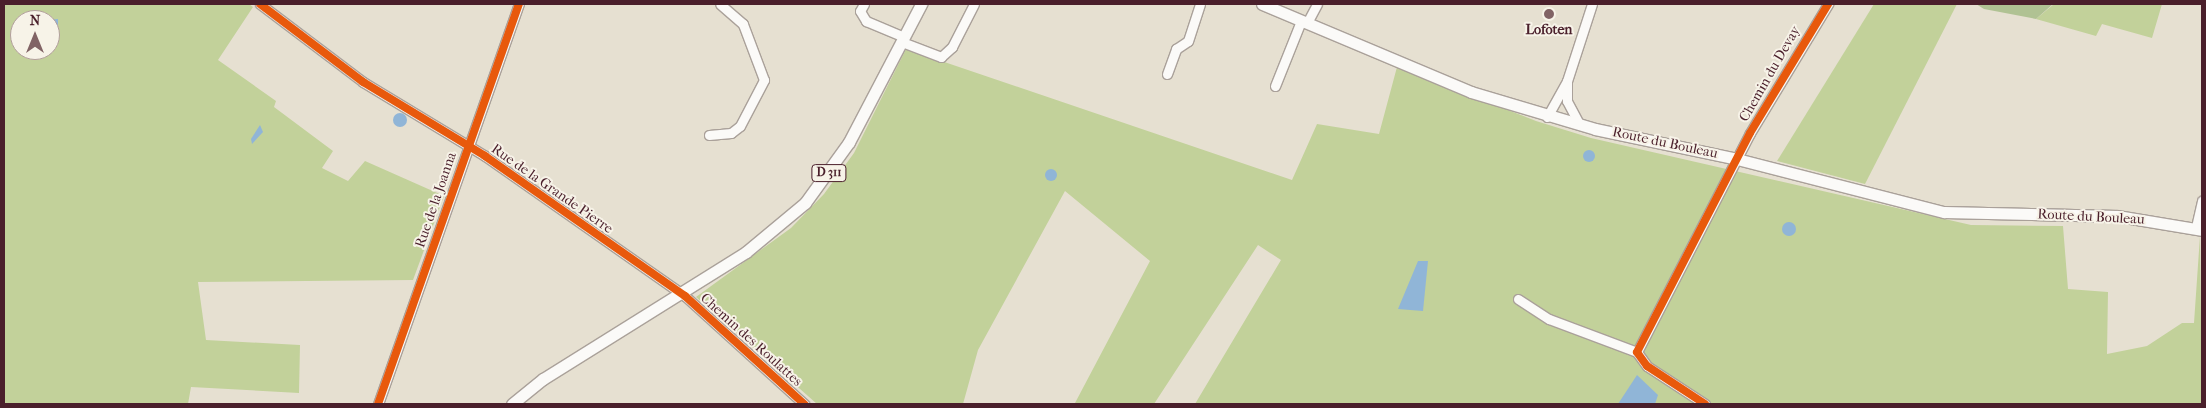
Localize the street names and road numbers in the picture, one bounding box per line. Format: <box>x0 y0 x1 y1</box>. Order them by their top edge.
street label: Chemin du Devay <box>1736 23 1804 125</box>
street label: Route du Bouleau <box>1611 124 1719 162</box>
street label: Rue de la Grande Pierre <box>488 141 616 237</box>
street label: Rue de la Joanna <box>412 150 460 250</box>
road number: D 311 <box>810 164 848 182</box>
street label: Route du Bouleau <box>2037 206 2145 228</box>
street label: Chemin des Roulattes <box>697 290 805 390</box>

